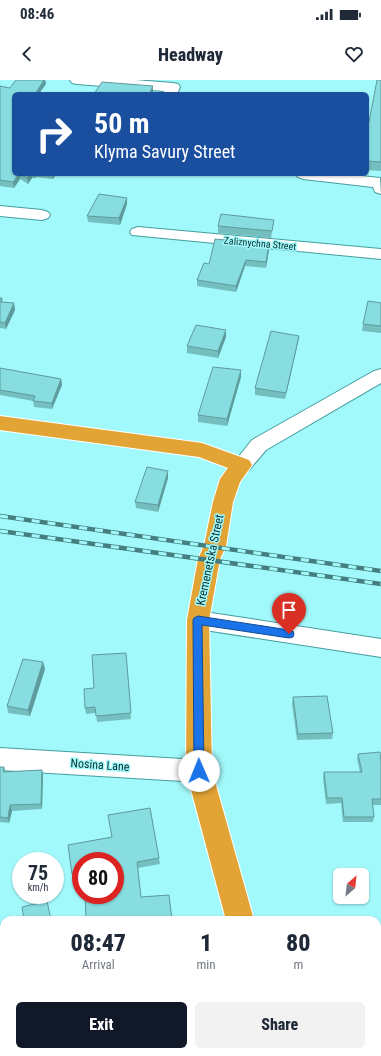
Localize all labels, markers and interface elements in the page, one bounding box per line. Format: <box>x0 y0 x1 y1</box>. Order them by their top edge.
text: 08:46 <box>20 5 54 23</box>
icon: back <box>16 43 38 65</box>
icon: heart <box>343 43 365 65</box>
text: Headway <box>158 44 223 65</box>
text: 50 m <box>94 107 150 140</box>
icon: right <box>28 108 80 160</box>
text: Klyma Savury Street <box>94 141 235 162</box>
street label: Zaliznychna Street <box>223 235 297 252</box>
street label: Kremenetska Street <box>193 513 227 607</box>
pin <box>272 593 306 634</box>
icon: arrive <box>278 599 300 621</box>
position arrow <box>178 750 220 792</box>
street label: Nosina Lane <box>70 756 130 774</box>
speed limit sign: 80 <box>72 852 124 904</box>
text: 75 <box>28 861 48 885</box>
north arrow <box>333 868 369 904</box>
map controls <box>333 868 369 904</box>
text: km/h <box>28 882 48 893</box>
text: 08:47 <box>70 929 126 957</box>
text: 1 <box>200 929 212 957</box>
text: 80 <box>286 929 311 957</box>
text: Arrival <box>82 957 115 972</box>
text: min <box>197 957 216 972</box>
text: m <box>293 957 303 972</box>
button: Exit <box>16 1002 187 1048</box>
button: Share <box>195 1002 365 1048</box>

